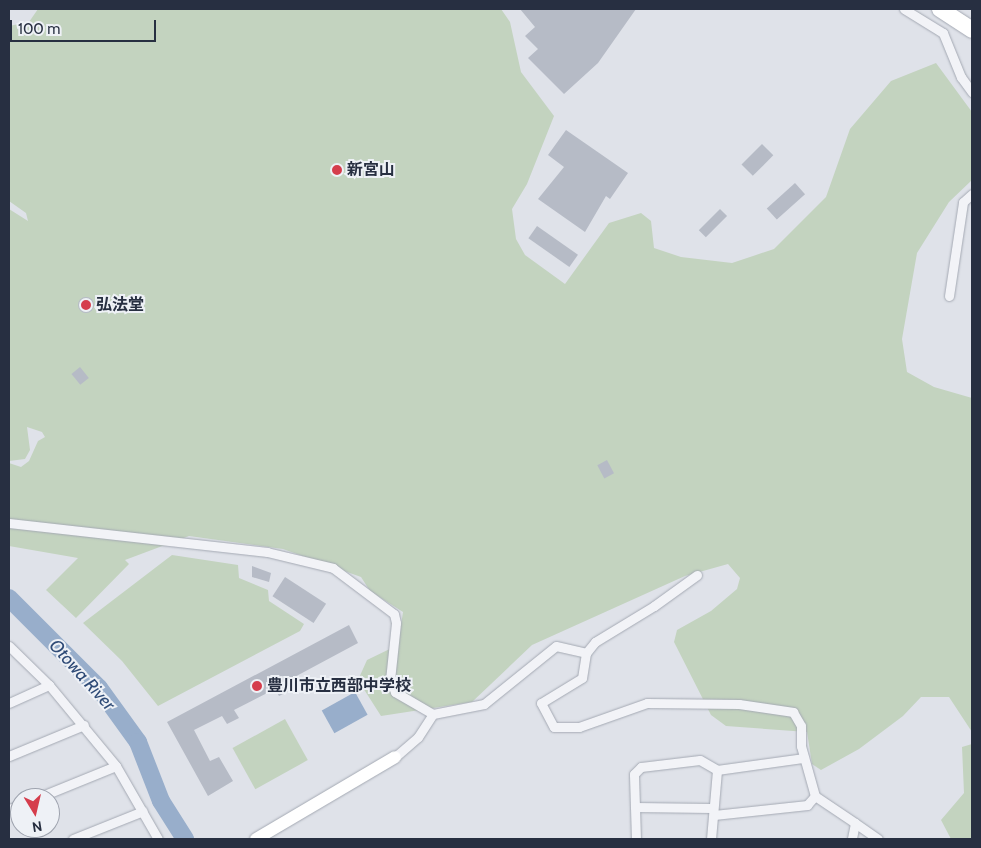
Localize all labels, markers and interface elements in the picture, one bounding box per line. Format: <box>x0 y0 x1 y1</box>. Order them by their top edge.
scale bar <box>12 10 159 42</box>
text: 100 m <box>18 20 60 38</box>
place label: 新宮山 <box>347 160 395 180</box>
marker: 新宮山 <box>331 164 343 176</box>
place label: 弘法堂 <box>96 295 144 315</box>
marker: 弘法堂 <box>80 299 92 311</box>
water label: Otowa River <box>45 635 119 715</box>
place label: 豊川市立西部中学校 <box>267 676 411 696</box>
marker: 豊川市立西部中学校 <box>251 680 263 692</box>
north arrow <box>10 788 60 838</box>
text: N <box>31 817 43 836</box>

